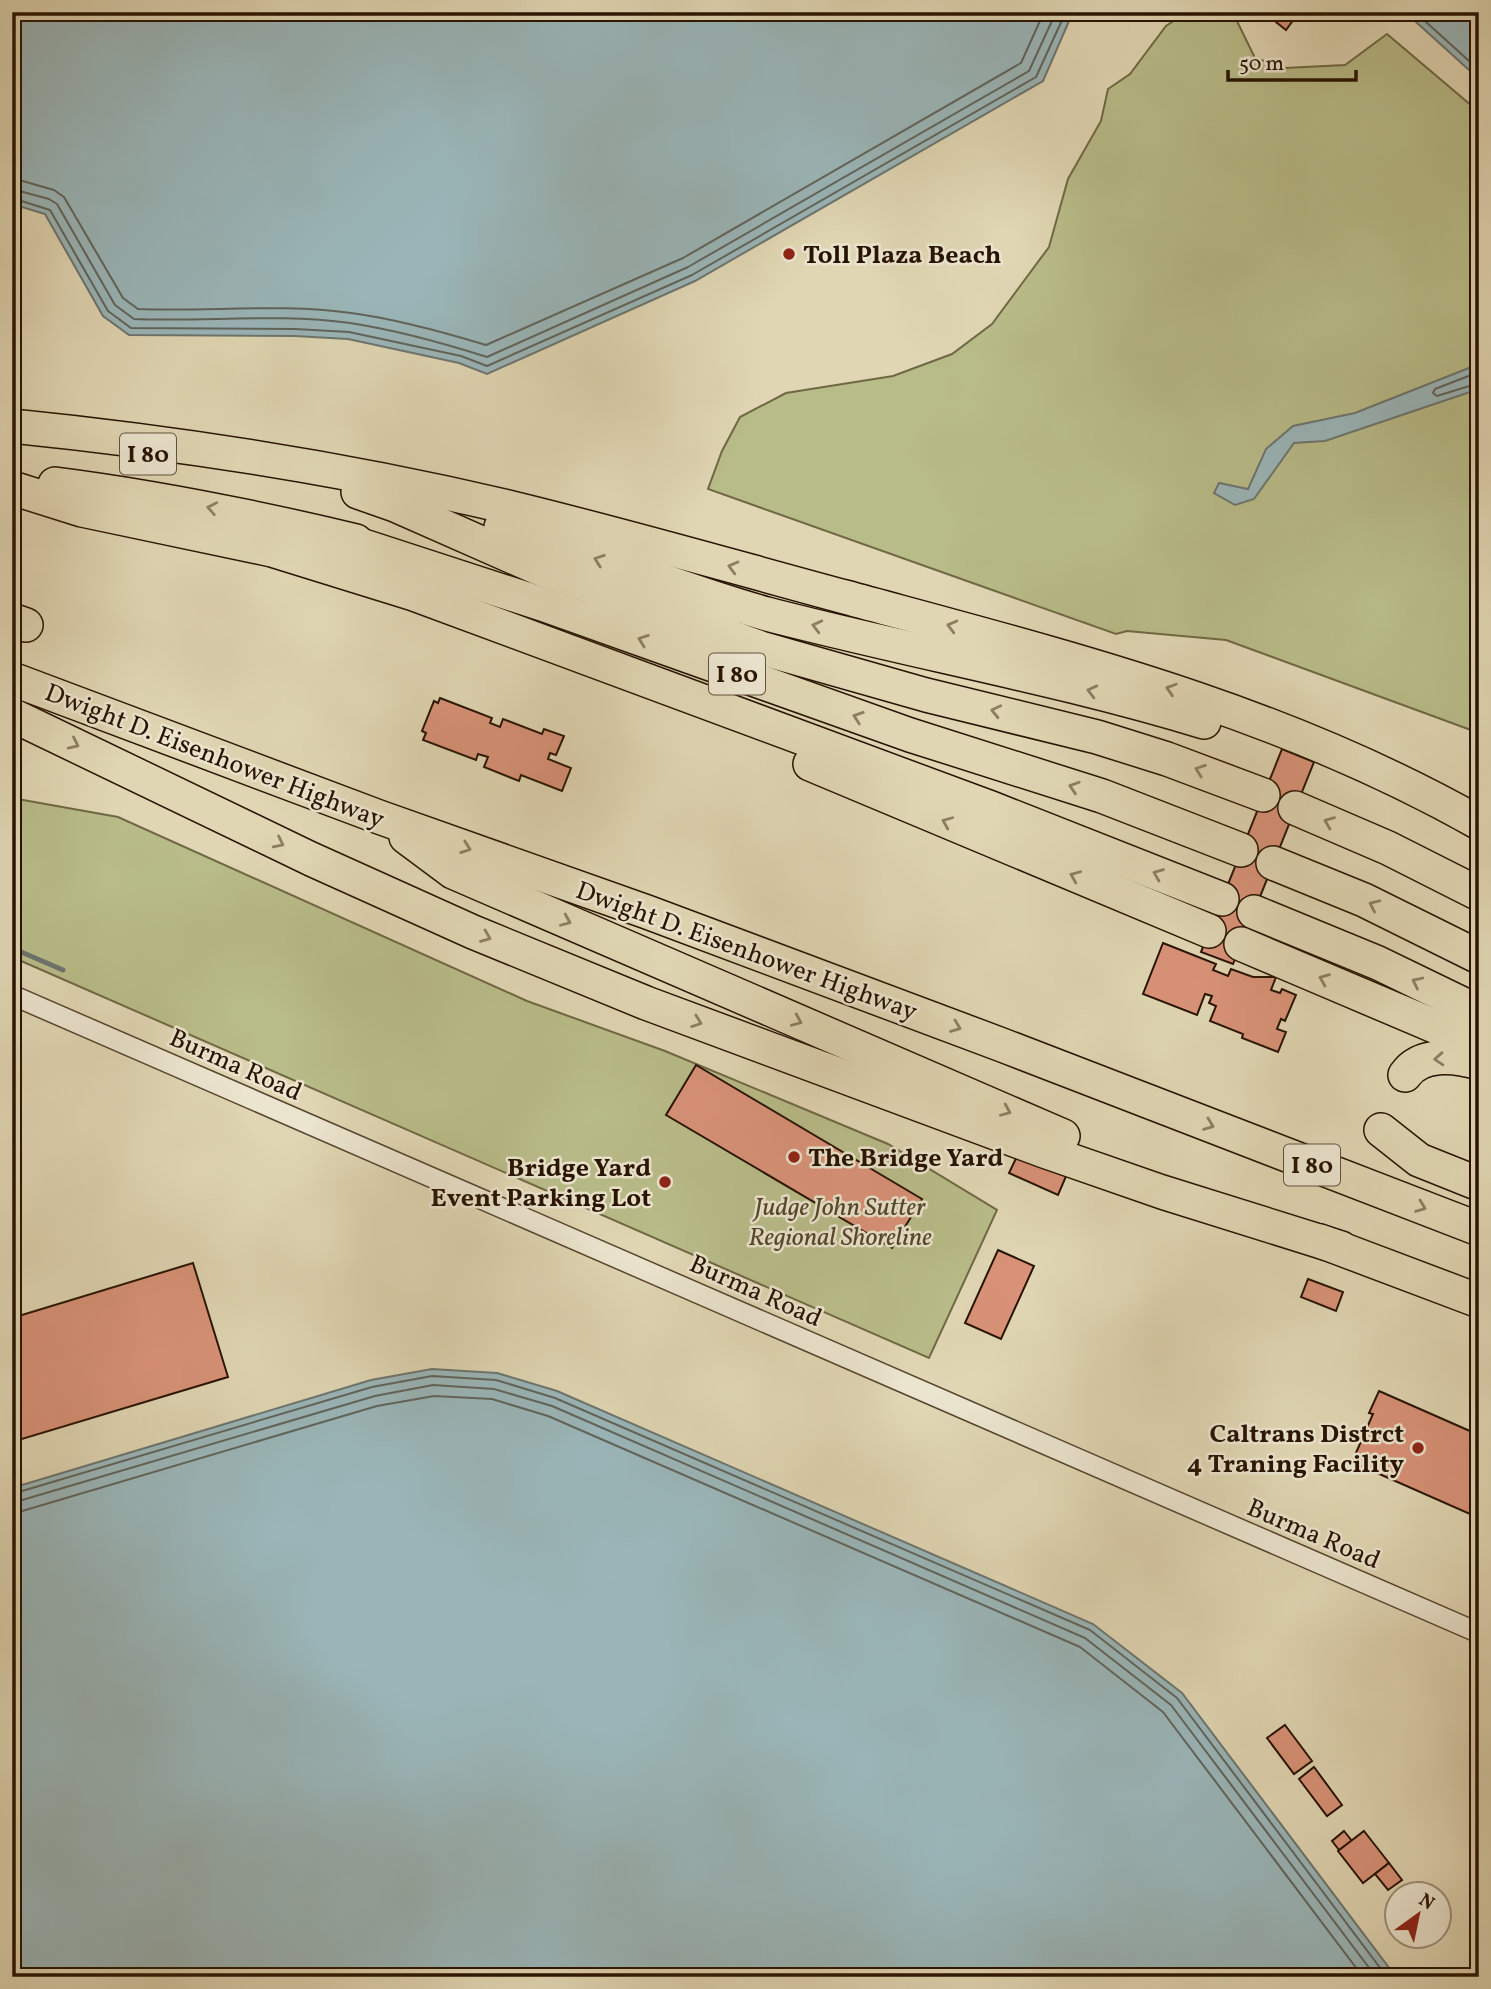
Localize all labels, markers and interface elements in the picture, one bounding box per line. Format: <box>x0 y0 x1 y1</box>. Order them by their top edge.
scale bar <box>1228 38 1356 82</box>
text: 50 m <box>1239 50 1284 79</box>
place label: Toll Plaza Beach <box>803 238 1001 274</box>
marker: Toll Plaza Beach <box>781 246 797 262</box>
road number: I 80 <box>120 434 176 475</box>
one-way arrow <box>206 501 218 516</box>
one-way arrow <box>594 554 606 568</box>
one-way arrow <box>727 561 739 575</box>
one-way arrow <box>811 620 823 634</box>
one-way arrow <box>947 620 959 634</box>
one-way arrow <box>638 635 650 649</box>
road number: I 80 <box>709 654 765 694</box>
street label: Dwight D. Eisenhower Highway <box>39 675 389 838</box>
one-way arrow <box>1166 682 1178 697</box>
one-way arrow <box>1086 685 1098 699</box>
one-way arrow <box>990 705 1002 720</box>
one-way arrow <box>852 711 864 725</box>
one-way arrow <box>67 736 79 750</box>
one-way arrow <box>1194 765 1206 779</box>
one-way arrow <box>1068 781 1081 795</box>
one-way arrow <box>942 816 954 830</box>
one-way arrow <box>1324 816 1336 830</box>
one-way arrow <box>272 835 284 849</box>
one-way arrow <box>460 840 472 854</box>
one-way arrow <box>1153 869 1165 883</box>
one-way arrow <box>1069 870 1081 884</box>
street label: Dwight D. Eisenhower Highway <box>570 873 922 1031</box>
one-way arrow <box>1369 899 1381 913</box>
one-way arrow <box>558 913 571 927</box>
one-way arrow <box>479 929 491 943</box>
one-way arrow <box>1318 973 1330 987</box>
one-way arrow <box>1412 976 1425 990</box>
one-way arrow <box>790 1013 802 1027</box>
one-way arrow <box>691 1014 703 1028</box>
one-way arrow <box>950 1019 962 1033</box>
street label: Burma Road <box>163 1021 307 1111</box>
one-way arrow <box>1433 1051 1444 1066</box>
one-way arrow <box>999 1103 1011 1117</box>
one-way arrow <box>1203 1117 1215 1131</box>
place label: The Bridge Yard <box>808 1141 1004 1177</box>
road number: I 80 <box>1284 1144 1340 1185</box>
marker: The Bridge Yard <box>786 1149 802 1165</box>
place label: Bridge Yard Event Parking Lot <box>430 1151 651 1217</box>
marker: Bridge Yard Event Parking Lot <box>657 1174 673 1190</box>
park label: Judge John Sutter Regional Shoreline <box>748 1190 932 1256</box>
one-way arrow <box>1415 1199 1427 1213</box>
street label: Burma Road <box>683 1247 827 1337</box>
place label: Caltrans Distrct 4 Traning Facility <box>1187 1417 1404 1483</box>
marker: Caltrans Distrct 4 Traning Facility <box>1410 1440 1426 1456</box>
street label: Burma Road <box>1241 1491 1385 1579</box>
north arrow <box>1382 1881 1452 1951</box>
text: N <box>1413 1888 1439 1917</box>

